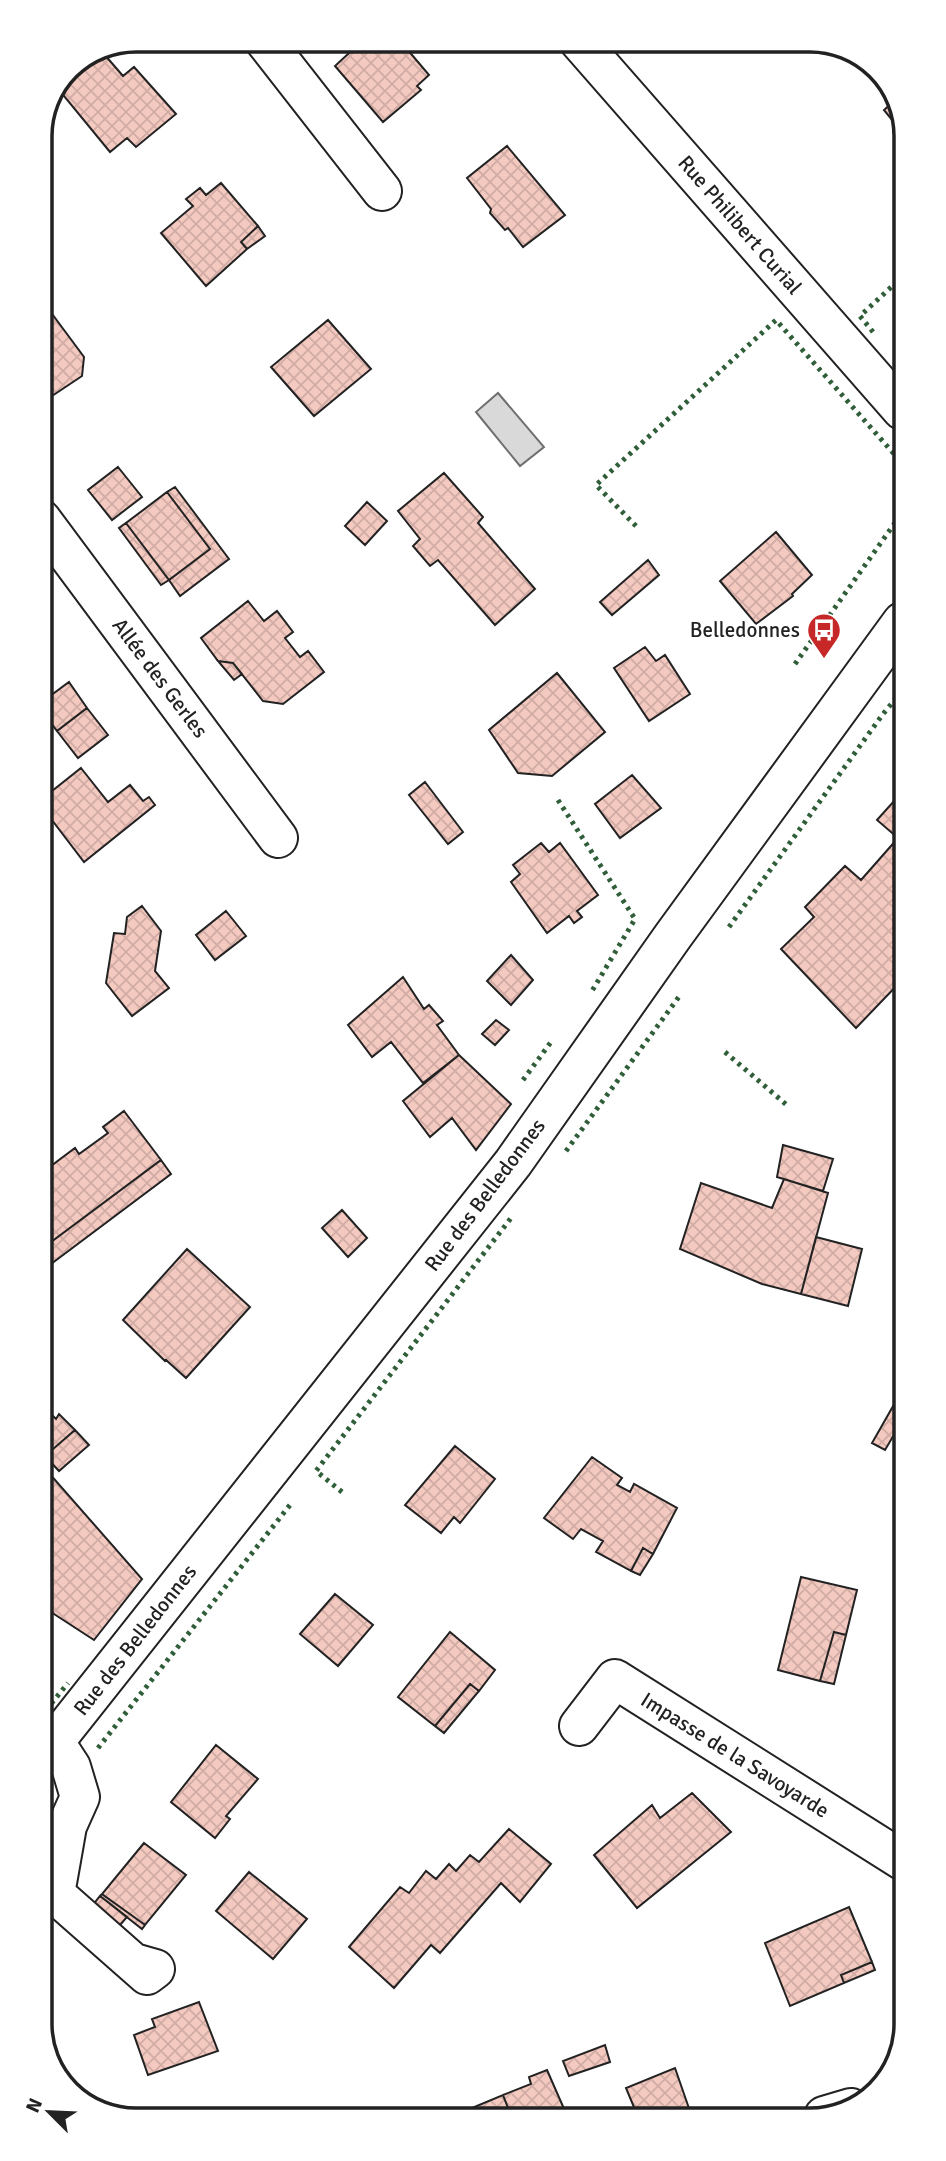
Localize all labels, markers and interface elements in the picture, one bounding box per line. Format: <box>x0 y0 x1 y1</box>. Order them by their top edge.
street label: Rue Philibert Curial <box>672 150 808 300</box>
bus stop icon: Belledonnes <box>805 611 843 660</box>
street label: Allée des Gerles <box>107 613 213 743</box>
place label: Belledonnes <box>690 617 800 643</box>
street label: Rue des Belledonnes <box>419 1114 551 1276</box>
street label: Rue des Belledonnes <box>68 1559 202 1721</box>
street label: Impasse de la Savoyarde <box>636 1686 834 1824</box>
north arrow <box>14 2077 84 2147</box>
text: N <box>21 2095 48 2116</box>

